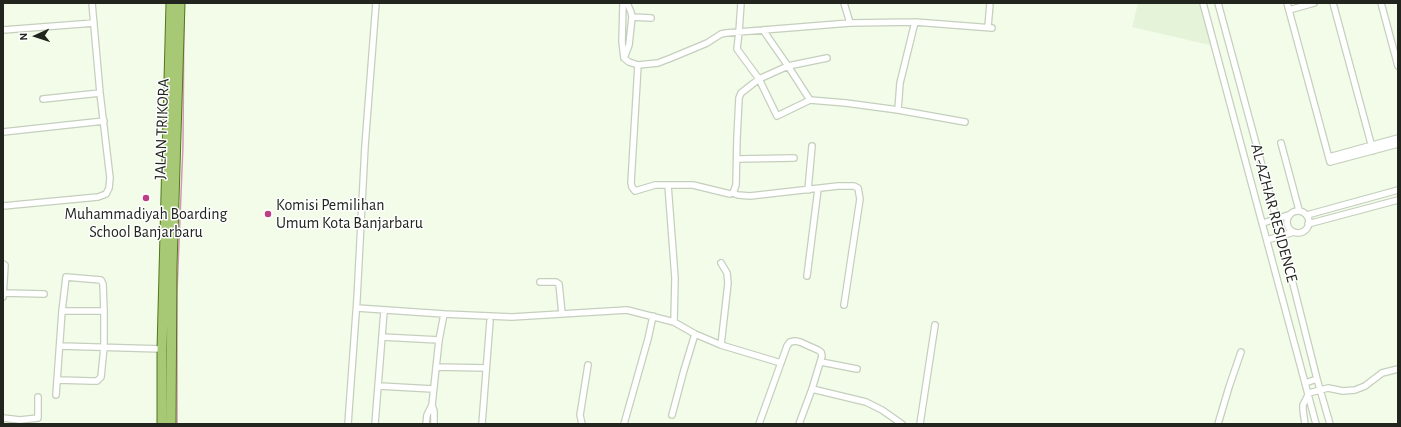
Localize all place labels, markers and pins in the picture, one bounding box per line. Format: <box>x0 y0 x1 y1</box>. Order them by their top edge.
marker: Muhammadiyah Boarding School Banjarbaru <box>141 193 151 203</box>
place label: Komisi Pemilihan Umum Kota Banjarbaru <box>276 195 423 233</box>
place label: Muhammadiyah Boarding School Banjarbaru <box>65 204 227 242</box>
marker: Komisi Pemilihan Umum Kota Banjarbaru <box>263 209 273 219</box>

